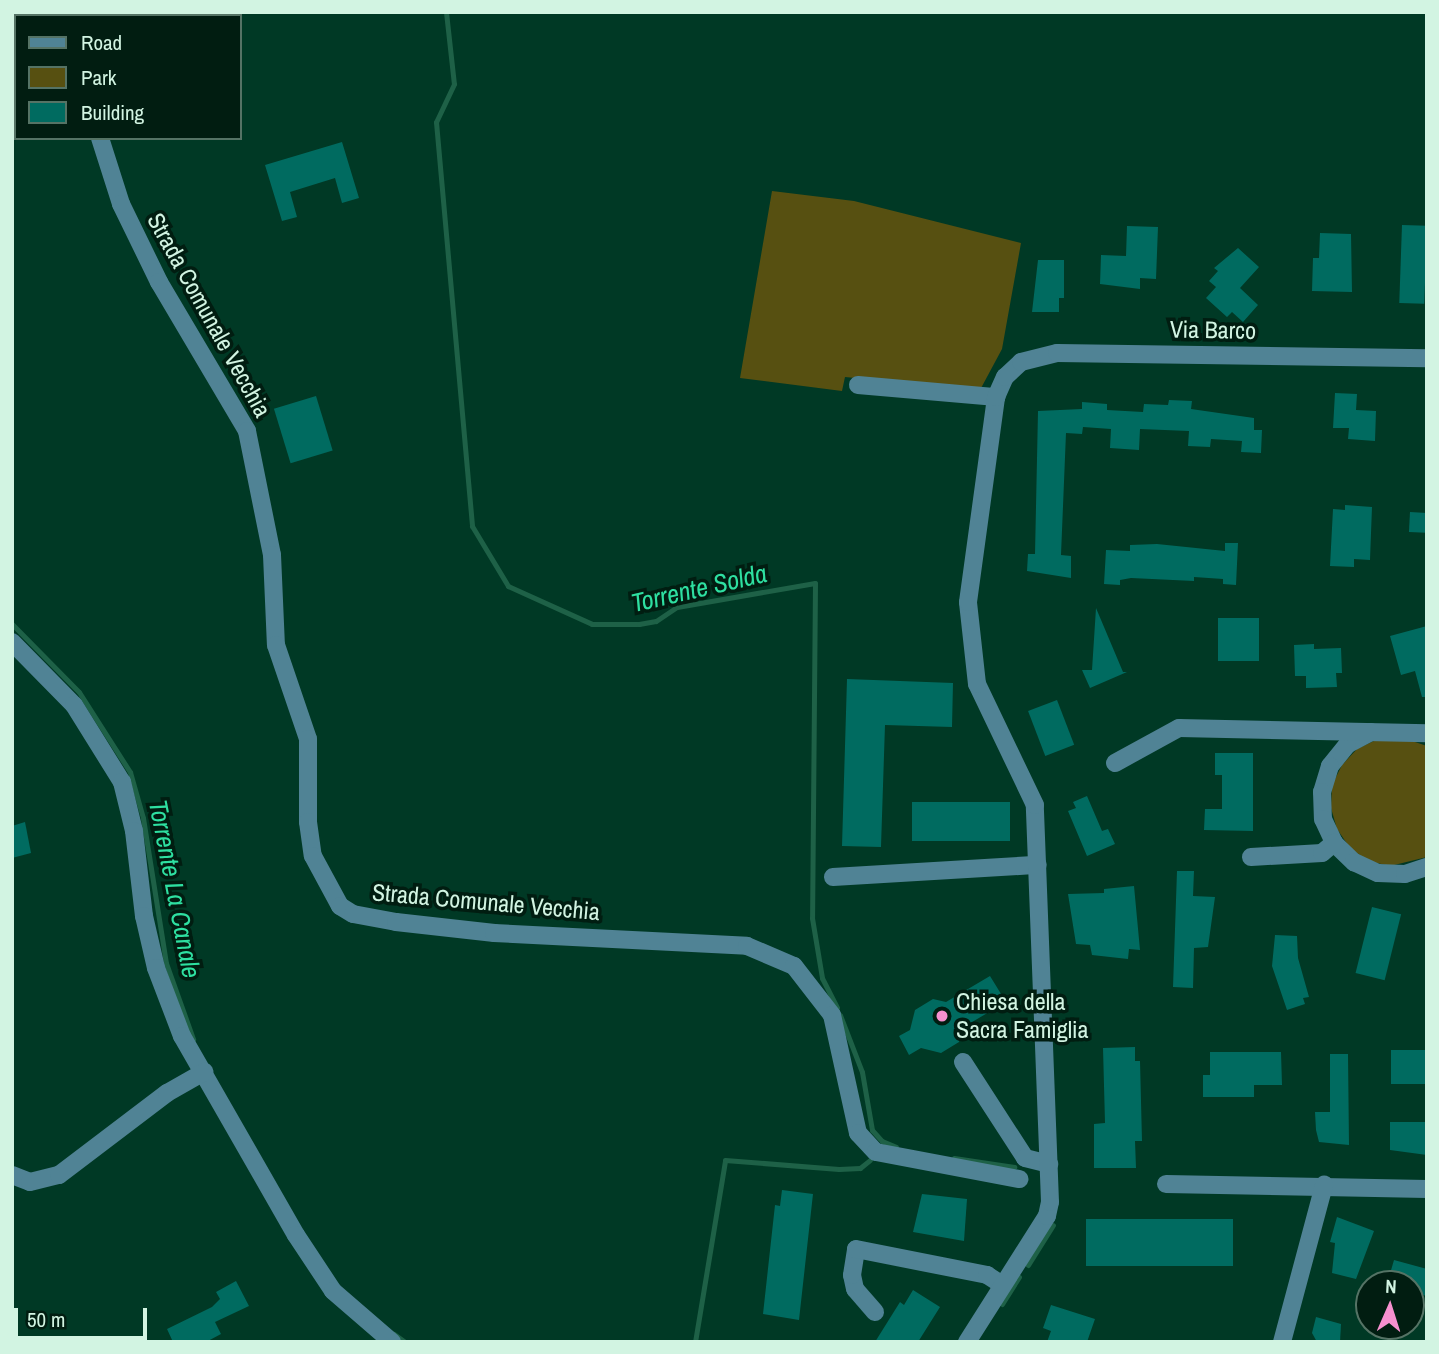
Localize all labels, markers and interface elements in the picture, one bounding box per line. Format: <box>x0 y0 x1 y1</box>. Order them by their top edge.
legend <box>14 14 242 140</box>
text: Road <box>81 28 122 57</box>
text: Park <box>81 63 116 92</box>
text: Building <box>81 98 144 127</box>
street label: Strada Comunale Vecchia <box>141 208 277 422</box>
street label: Via Barco <box>1170 315 1256 345</box>
water label: Torrente Solda <box>628 557 770 619</box>
water label: Torrente La Canale <box>142 797 208 981</box>
street label: Strada Comunale Vecchia <box>371 878 601 926</box>
place label: Chiesa della Sacra Famiglia <box>956 988 1088 1044</box>
marker: Chiesa della Sacra Famiglia <box>934 1008 950 1024</box>
north arrow <box>1355 1270 1425 1340</box>
text: N <box>1385 1273 1397 1299</box>
scale bar <box>18 1294 150 1338</box>
text: 50 m <box>27 1305 65 1334</box>

